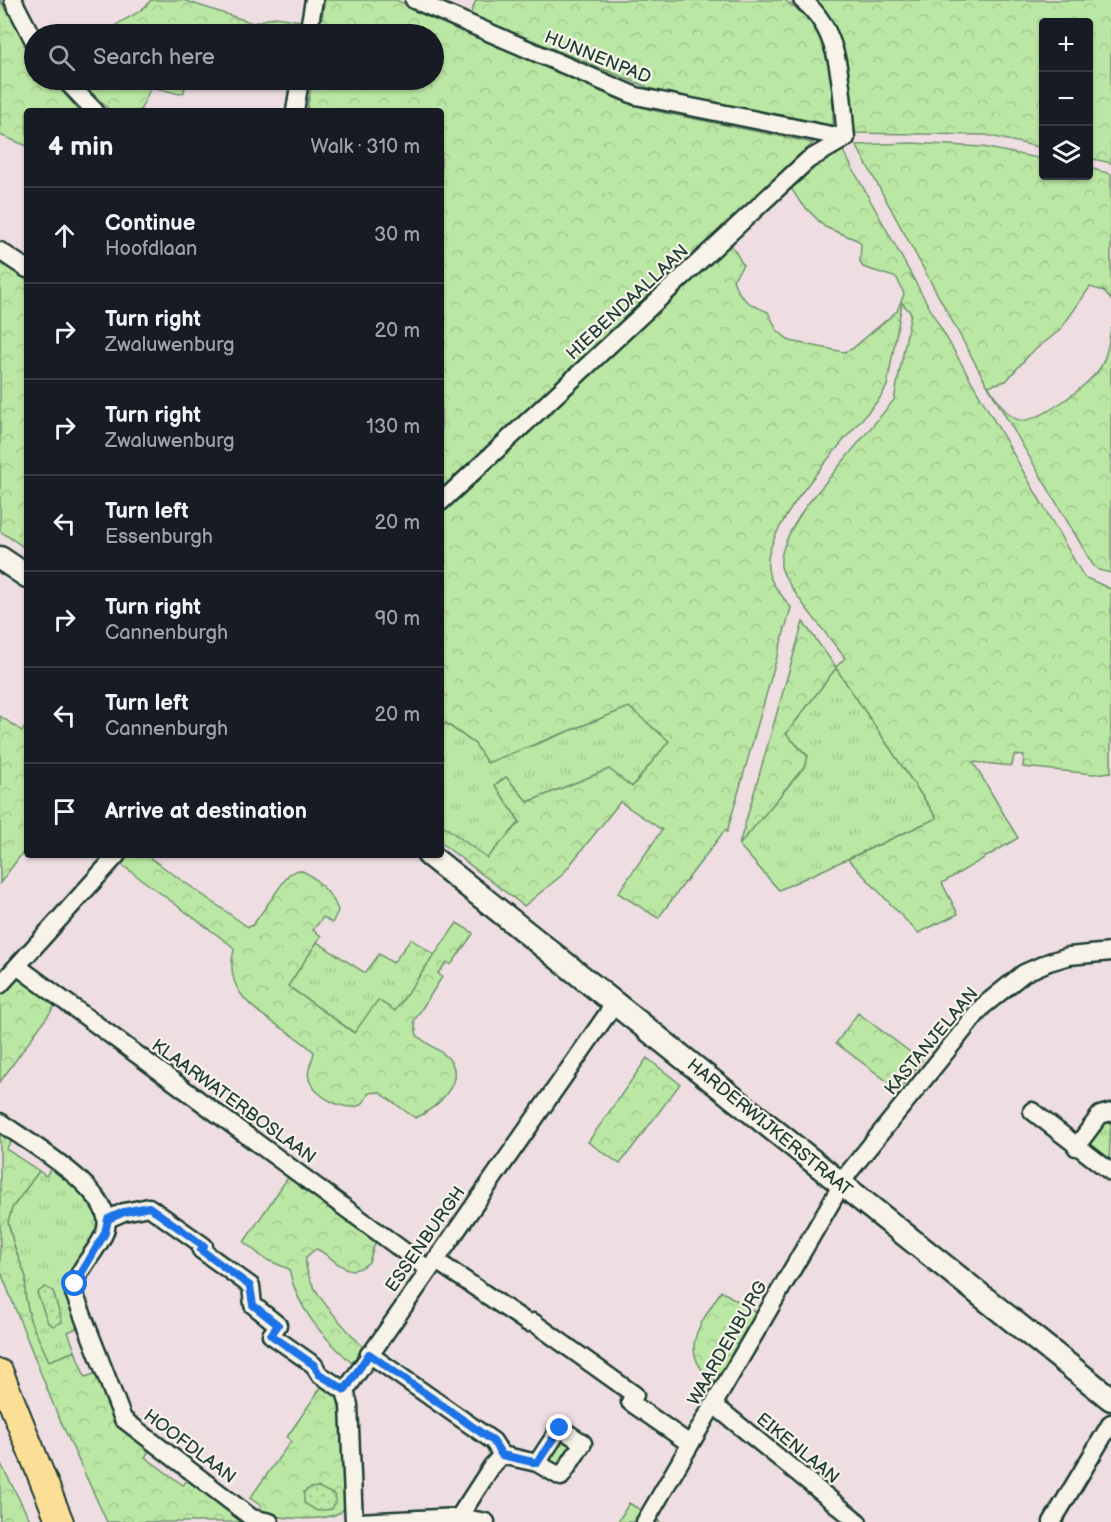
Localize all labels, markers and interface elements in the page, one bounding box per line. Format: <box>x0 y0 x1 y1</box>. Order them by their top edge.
map controls <box>1039 18 1093 180</box>
button: + <box>1039 18 1093 72</box>
search box <box>24 24 444 90</box>
street label: HUNNENPAD <box>541 27 654 88</box>
icon: search <box>45 41 78 74</box>
text: Search here <box>93 44 215 71</box>
button: − <box>1039 72 1093 126</box>
button: layers <box>1039 126 1093 180</box>
text: 4 min <box>48 132 113 163</box>
text: Walk · 310 m <box>311 135 420 159</box>
text: Continue <box>105 210 195 237</box>
icon: ahead <box>48 219 81 252</box>
text: 30 m <box>374 223 420 247</box>
text: Hoofdlaan <box>105 237 197 261</box>
street label: HIEBENDAALLAAN <box>562 240 693 364</box>
text: Turn right <box>105 306 201 333</box>
icon: right <box>48 315 81 348</box>
text: 20 m <box>375 319 420 343</box>
text: Zwaluwenburg <box>105 333 235 357</box>
text: Turn right <box>105 402 201 429</box>
icon: right <box>48 411 81 444</box>
text: 130 m <box>366 415 420 439</box>
text: Zwaluwenburg <box>105 429 235 453</box>
text: Turn left <box>105 498 189 525</box>
icon: left <box>48 507 81 540</box>
text: 20 m <box>375 511 420 535</box>
text: Essenburgh <box>105 525 213 549</box>
text: Turn right <box>105 594 201 621</box>
icon: right <box>48 603 81 636</box>
text: 90 m <box>375 607 420 631</box>
text: Cannenburgh <box>105 621 228 645</box>
text: Turn left <box>105 690 189 717</box>
icon: left <box>48 699 81 732</box>
text: 20 m <box>375 703 420 727</box>
text: Cannenburgh <box>105 717 228 741</box>
icon: arrive <box>48 795 81 828</box>
text: Arrive at destination <box>105 798 307 825</box>
street label: KASTANJELAAN <box>880 983 983 1099</box>
street label: KLAARWATERBOSLAAN <box>147 1035 320 1168</box>
street label: HARDERWIJKERSTRAAT <box>683 1054 857 1201</box>
street label: ESSENBURGH <box>381 1182 470 1296</box>
route start <box>61 1270 87 1296</box>
street label: WAARDENBURG <box>683 1277 772 1409</box>
street label: HOOFDLAAN <box>139 1405 240 1488</box>
street label: EIKENLAAN <box>752 1409 843 1488</box>
route end <box>546 1414 572 1440</box>

